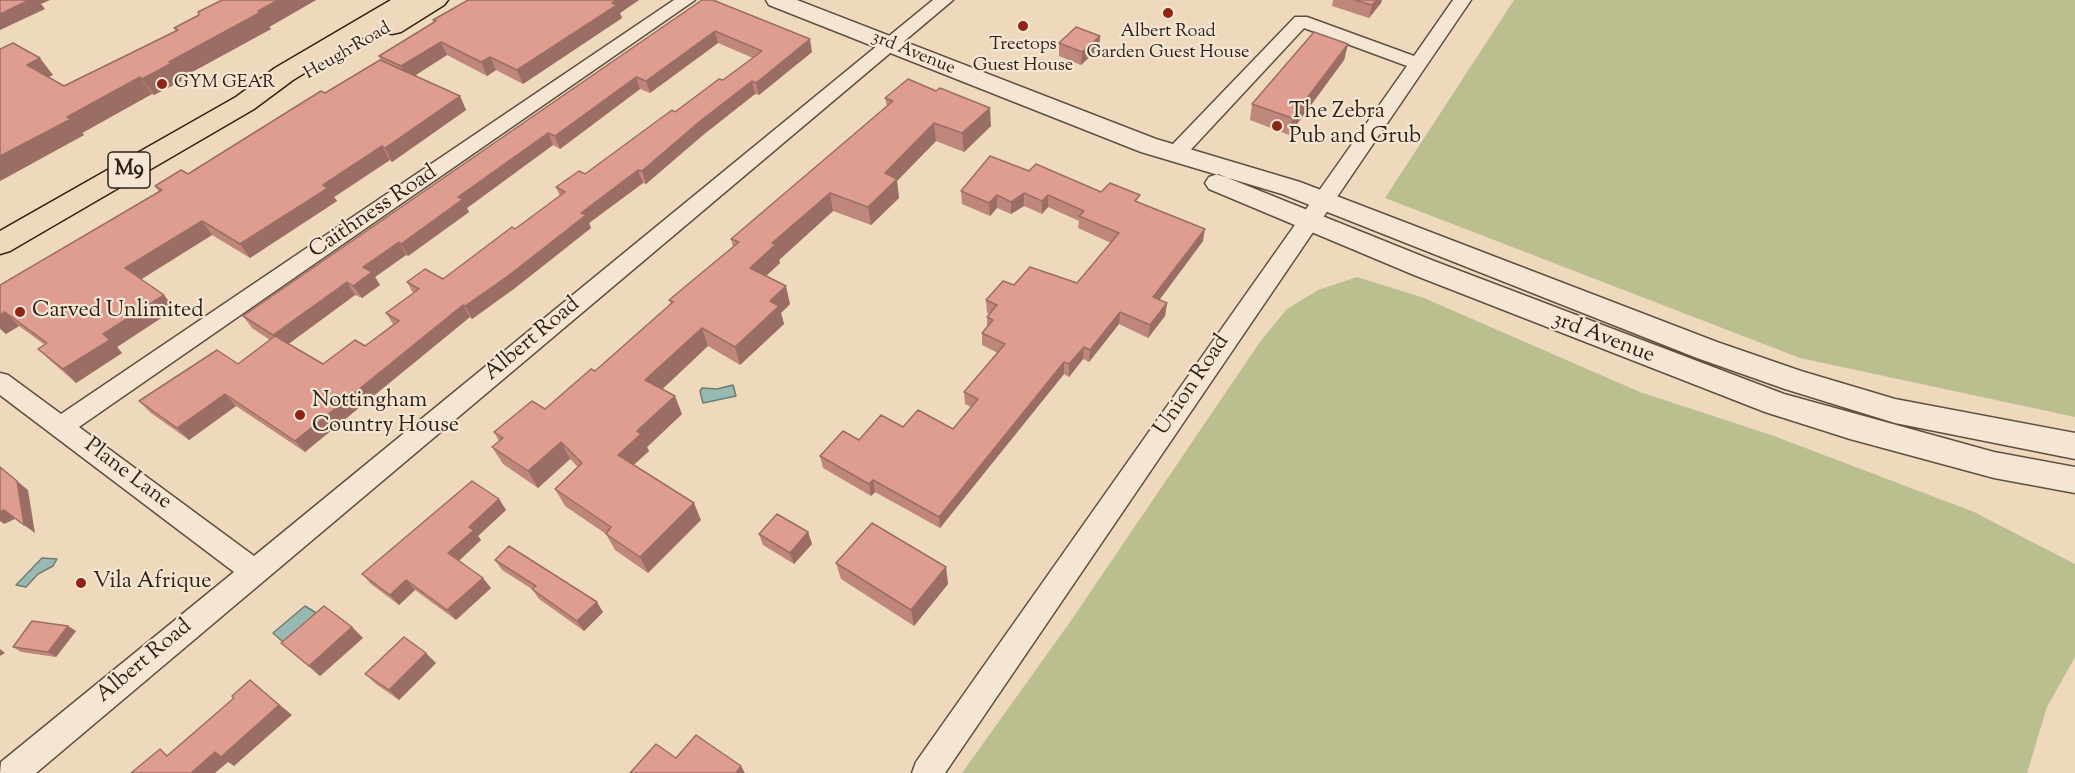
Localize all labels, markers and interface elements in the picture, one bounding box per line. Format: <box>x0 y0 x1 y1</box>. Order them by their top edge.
marker: Albert Road Garden Guest House <box>1161 6 1175 20</box>
street label: Heugh Road <box>301 18 395 86</box>
marker: Treetops Guest House <box>1016 19 1030 33</box>
place label: Albert Road Garden Guest House <box>1087 22 1249 64</box>
street label: 3rd Avenue <box>868 28 958 80</box>
place label: Treetops Guest House <box>973 35 1073 78</box>
place label: GYM GEAR <box>174 73 275 95</box>
marker: GYM GEAR <box>155 77 169 91</box>
place label: The Zebra Pub and Grub <box>1289 100 1421 152</box>
marker: The Zebra Pub and Grub <box>1270 119 1284 133</box>
road number: M9 <box>108 152 150 188</box>
street label: Caithness Road <box>305 161 443 265</box>
street label: Albert Road <box>480 292 586 388</box>
place label: Carved Unlimited <box>32 299 204 325</box>
marker: Carved Unlimited <box>13 305 27 319</box>
street label: 3rd Avenue <box>1548 307 1658 371</box>
street label: Union Road <box>1150 330 1236 442</box>
place label: Nottingham Country House <box>312 389 459 440</box>
marker: Nottingham Country House <box>293 408 307 422</box>
street label: Plane Lane <box>78 434 176 516</box>
place label: Vila Afrique <box>93 570 212 596</box>
marker: Vila Afrique <box>74 576 88 590</box>
street label: Albert Road <box>92 614 198 710</box>

